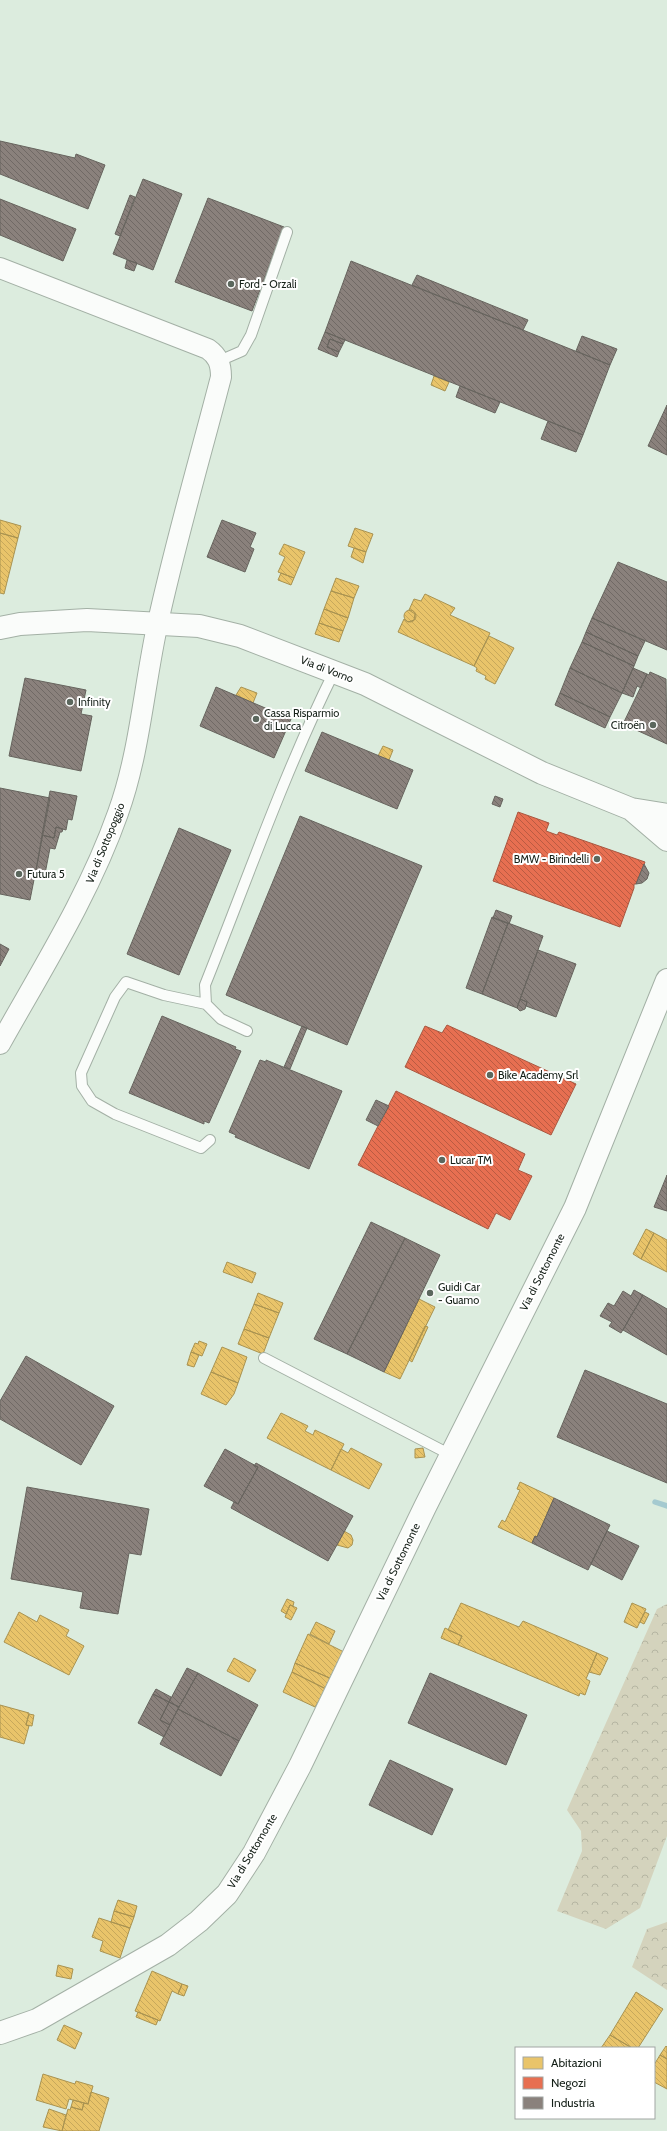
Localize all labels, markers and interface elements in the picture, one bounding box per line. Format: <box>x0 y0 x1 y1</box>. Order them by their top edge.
place label: Ford - Orzali <box>239 277 297 291</box>
marker: Ford - Orzali <box>226 279 236 289</box>
street label: Via di Vorno <box>298 652 356 686</box>
place label: Infinity <box>78 695 111 709</box>
marker: Infinity <box>65 697 75 707</box>
place label: Cassa Risparmio di Lucca <box>264 706 339 733</box>
marker: Cassa Risparmio di Lucca <box>251 714 261 724</box>
place label: Citroën <box>611 718 645 732</box>
marker: Citroën <box>648 720 658 730</box>
street label: Via di Sottopoggio <box>82 801 128 885</box>
place label: BMW - Birindelli <box>514 852 589 866</box>
marker: BMW - Birindelli <box>592 854 602 864</box>
place label: Futura 5 <box>27 867 65 881</box>
marker: Futura 5 <box>14 869 24 879</box>
place label: Bike Academy Srl <box>498 1068 579 1082</box>
marker: Bike Academy Srl <box>485 1070 495 1080</box>
place label: Lucar TM <box>450 1153 492 1167</box>
marker: Lucar TM <box>437 1155 447 1165</box>
street label: Via di Sottomonte <box>516 1231 568 1313</box>
place label: Guidi Car - Guamo <box>438 1280 480 1307</box>
marker: Guidi Car - Guamo <box>425 1288 435 1298</box>
street label: Via di Sottomonte <box>373 1520 423 1603</box>
street label: Via di Sottomonte <box>224 1811 280 1891</box>
legend <box>515 2047 655 2119</box>
text: Abitazioni <box>551 2055 601 2070</box>
text: Negozi <box>551 2075 586 2090</box>
text: Industria <box>551 2095 595 2110</box>

